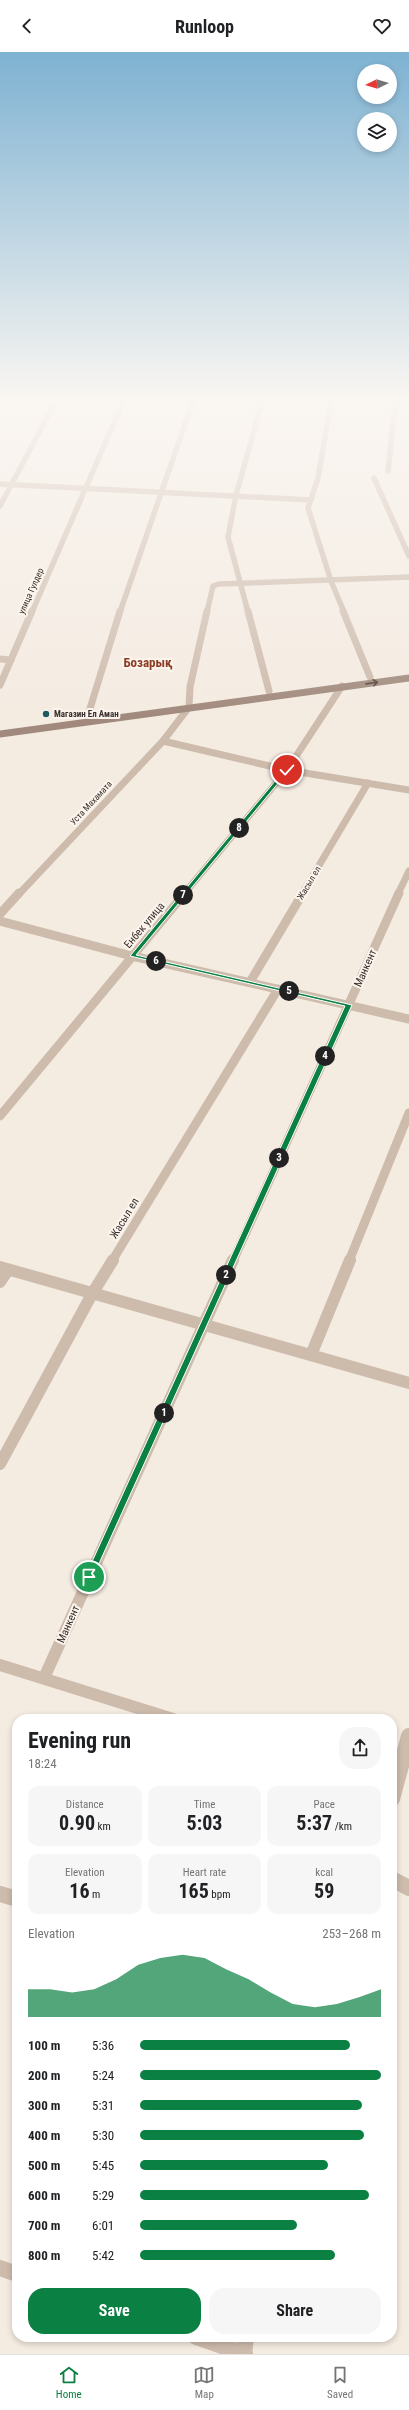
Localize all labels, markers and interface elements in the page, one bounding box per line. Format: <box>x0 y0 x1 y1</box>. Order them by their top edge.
icon: back <box>16 15 38 37</box>
icon: heart <box>371 15 393 37</box>
text: Runloop <box>175 16 234 37</box>
north arrow <box>357 64 397 104</box>
map controls <box>357 64 397 152</box>
button: layers <box>357 112 397 152</box>
street label: улица Гулдер <box>16 566 46 616</box>
district label: Бозарық <box>123 655 173 670</box>
one-way arrow <box>365 679 378 687</box>
marker: Магазин Ел Аман <box>41 709 51 719</box>
place label: Магазин Ел Аман <box>54 709 119 719</box>
pin <box>270 753 304 787</box>
icon: check <box>276 759 298 781</box>
street label: Уста Махамата <box>68 779 114 827</box>
pin: 8 <box>229 818 249 838</box>
text: 8 <box>236 821 242 834</box>
street label: Жасыл ел <box>295 864 323 902</box>
pin: 7 <box>173 885 193 905</box>
text: 7 <box>180 888 186 901</box>
street label: Енбек улица <box>121 900 167 951</box>
street label: Манкент <box>351 947 380 989</box>
pin: 6 <box>146 951 166 971</box>
text: 6 <box>153 954 159 967</box>
pin: 5 <box>279 981 299 1001</box>
text: 5 <box>286 984 292 997</box>
pin: 4 <box>315 1046 335 1066</box>
text: 4 <box>322 1049 328 1062</box>
pin: 3 <box>269 1148 289 1168</box>
text: 3 <box>276 1151 282 1164</box>
street label: Жасыл ел <box>107 1195 142 1241</box>
pin: 2 <box>216 1265 236 1285</box>
text: 2 <box>223 1268 229 1281</box>
pin: 1 <box>154 1403 174 1423</box>
text: 1 <box>161 1406 167 1419</box>
pin <box>72 1560 106 1594</box>
icon: arrive <box>78 1566 100 1588</box>
street label: Манкент <box>54 1603 83 1645</box>
button: share <box>339 1727 381 1769</box>
text: Evening run <box>28 1728 131 1753</box>
text: 18:24 <box>28 1756 57 1771</box>
text: Distance <box>66 1798 104 1811</box>
text: Time <box>194 1798 215 1811</box>
text: Pace <box>313 1798 335 1811</box>
text: 0.90 <box>59 1811 95 1835</box>
text: 5:03 <box>187 1811 222 1835</box>
text: 5:37 <box>296 1811 332 1835</box>
text: km <box>95 1820 111 1833</box>
text: /km <box>332 1820 352 1833</box>
text: Elevation <box>65 1866 105 1879</box>
text: Heart rate <box>183 1866 226 1879</box>
text: kcal <box>315 1866 333 1879</box>
text: 16 <box>69 1879 90 1903</box>
text: 165 <box>179 1879 209 1903</box>
text: 59 <box>314 1879 334 1903</box>
text: m <box>90 1888 100 1901</box>
text: bpm <box>209 1888 230 1901</box>
text: Elevation <box>28 1926 75 1941</box>
text: 253–268 m <box>322 1926 381 1941</box>
text: 100 m <box>28 2038 60 2053</box>
text: 5:36 <box>92 2038 114 2053</box>
text: 200 m <box>28 2068 60 2083</box>
text: 5:24 <box>92 2068 114 2083</box>
text: 300 m <box>28 2098 60 2113</box>
text: 5:31 <box>92 2098 114 2113</box>
text: 400 m <box>28 2128 60 2143</box>
text: 5:30 <box>92 2128 114 2143</box>
text: 500 m <box>28 2158 60 2173</box>
text: 5:45 <box>92 2158 114 2173</box>
text: 600 m <box>28 2188 60 2203</box>
text: 5:29 <box>92 2188 114 2203</box>
text: 700 m <box>28 2218 60 2233</box>
text: 6:01 <box>92 2218 114 2233</box>
text: 800 m <box>28 2248 60 2263</box>
text: 5:42 <box>92 2248 114 2263</box>
button: Save <box>28 2288 201 2334</box>
button: Share <box>209 2288 381 2334</box>
tab: Home <box>56 2364 82 2401</box>
tab: Map <box>193 2364 215 2401</box>
tab: Saved <box>327 2364 353 2401</box>

